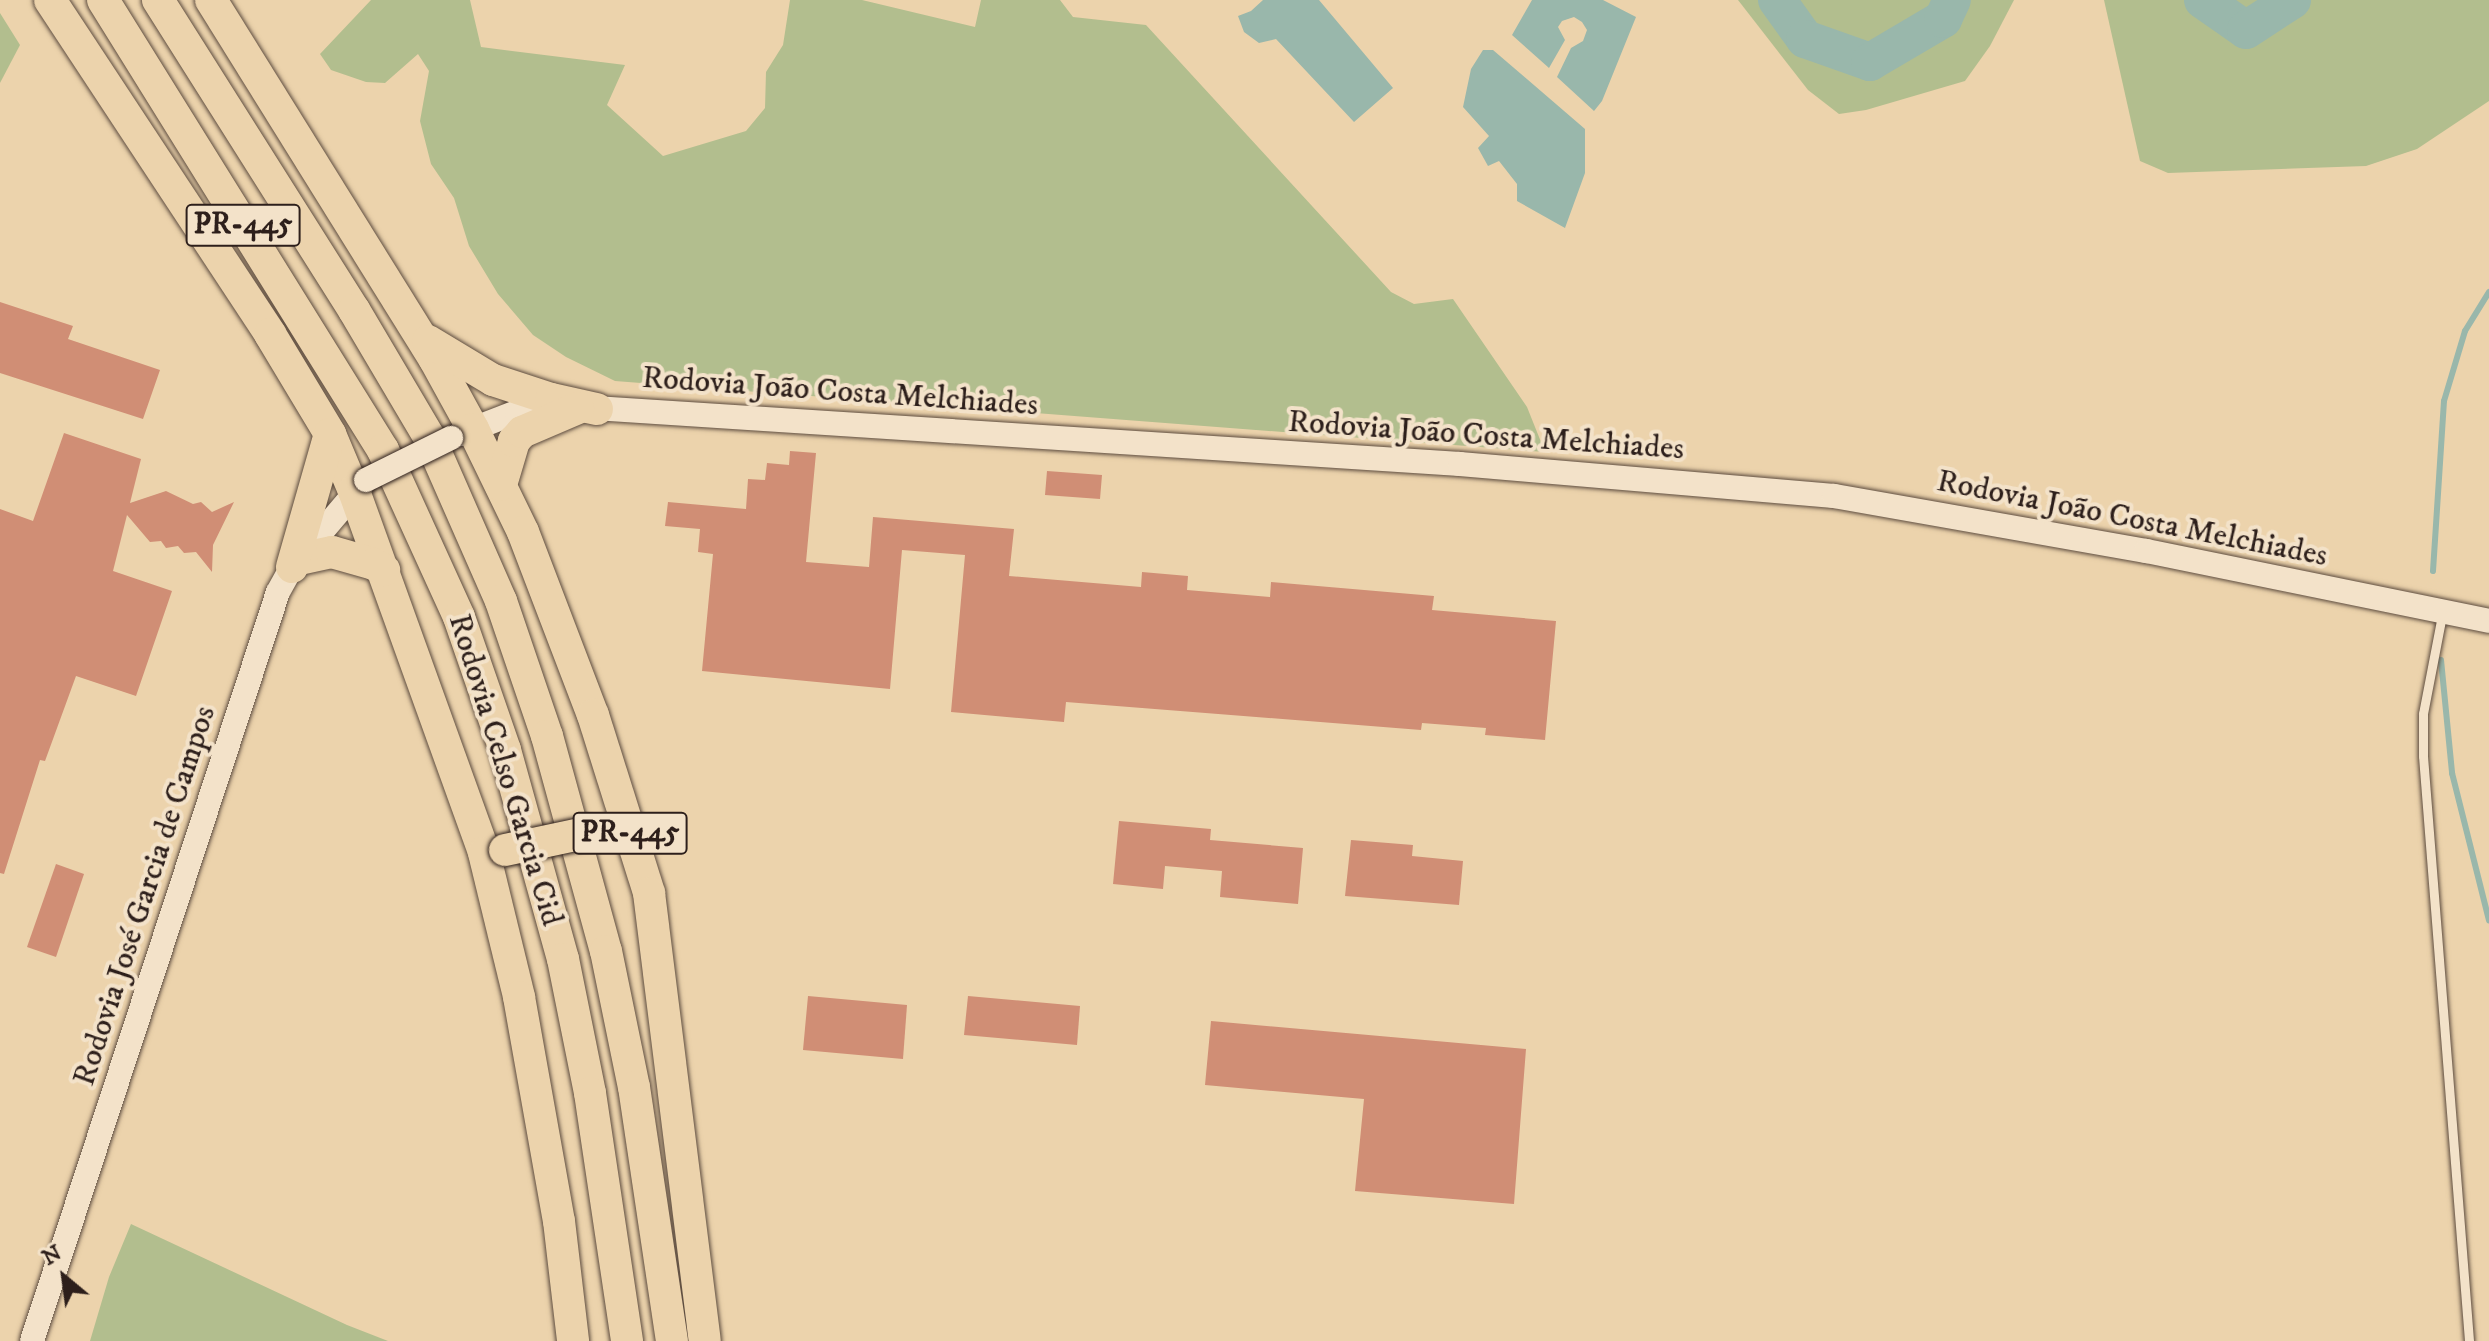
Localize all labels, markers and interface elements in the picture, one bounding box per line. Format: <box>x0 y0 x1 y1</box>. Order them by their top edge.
road number: PR-445 <box>185 199 301 251</box>
street label: Rodovia João Costa Melchiades <box>641 359 1039 425</box>
street label: Rodovia João Costa Melchiades <box>1287 403 1685 469</box>
street label: Rodovia João Costa Melchiades <box>1934 462 2330 576</box>
street label: Rodovia Celso Garcia Cid <box>439 610 571 930</box>
street label: Rodovia José Garcia de Campos <box>65 701 225 1091</box>
road number: PR-445 <box>572 807 688 859</box>
north arrow <box>24 1237 104 1317</box>
text: N <box>38 1239 67 1272</box>

